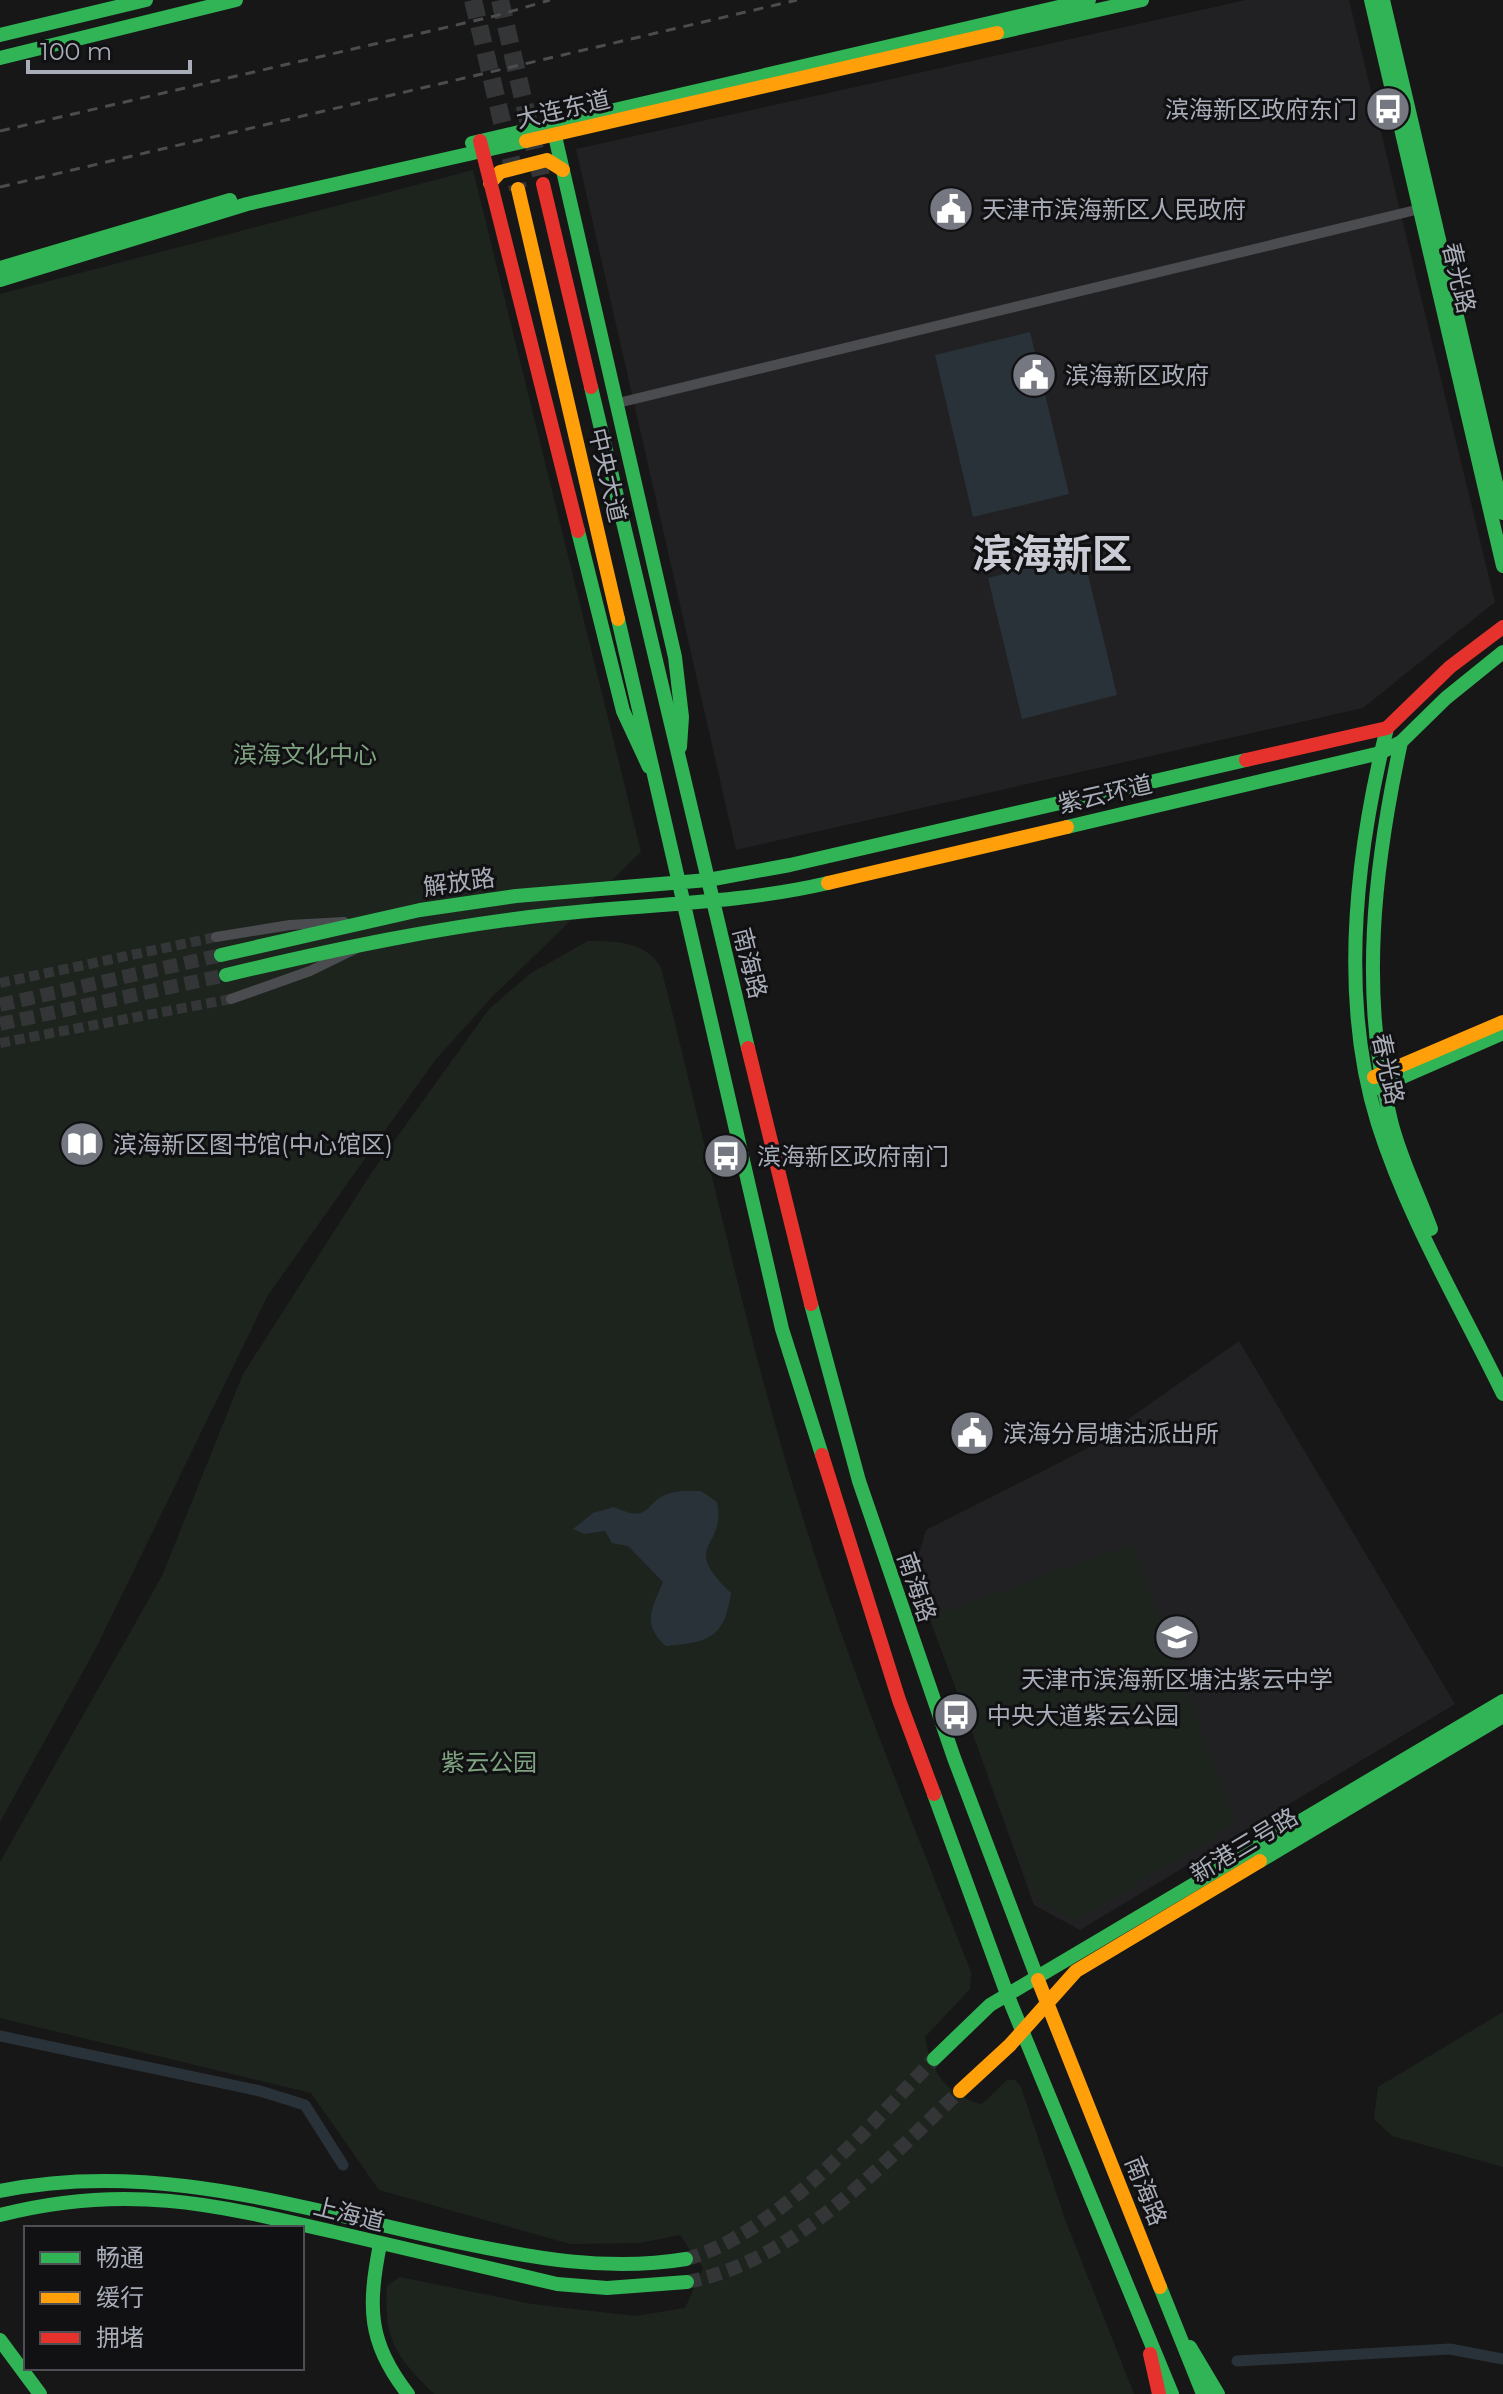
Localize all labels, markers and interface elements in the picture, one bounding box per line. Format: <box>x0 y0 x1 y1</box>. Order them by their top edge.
scale bar <box>28 24 190 74</box>
text: 100 m <box>40 37 112 66</box>
street label: 大连东道 <box>513 84 613 134</box>
bus stop icon: 滨海新区政府东门 <box>1364 85 1412 133</box>
place label: 滨海新区政府东门 <box>1165 95 1357 124</box>
public building icon: 天津市滨海新区人民政府 <box>927 185 975 233</box>
place label: 天津市滨海新区人民政府 <box>982 195 1246 224</box>
street label: 春光路 <box>1437 240 1481 316</box>
public building icon: 滨海新区政府 <box>1010 351 1058 399</box>
place label: 滨海新区政府 <box>1065 361 1209 390</box>
street label: 中央大道 <box>583 425 633 525</box>
district label: 滨海新区 <box>972 529 1132 578</box>
park label: 滨海文化中心 <box>233 740 377 769</box>
street label: 紫云环道 <box>1055 769 1155 819</box>
street label: 解放路 <box>421 863 497 901</box>
street label: 南海路 <box>727 925 773 1001</box>
street label: 春光路 <box>1366 1031 1410 1107</box>
library icon: 滨海新区图书馆(中心馆区) <box>58 1120 106 1168</box>
place label: 滨海新区图书馆(中心馆区) <box>113 1130 393 1159</box>
bus stop icon: 滨海新区政府南门 <box>702 1132 750 1180</box>
place label: 滨海新区政府南门 <box>757 1142 949 1171</box>
public building icon: 滨海分局塘沽派出所 <box>948 1409 996 1457</box>
place label: 滨海分局塘沽派出所 <box>1003 1419 1219 1448</box>
street label: 南海路 <box>892 1548 942 1626</box>
school or university icon: 天津市滨海新区塘沽紫云中学 <box>1153 1613 1201 1661</box>
place label: 天津市滨海新区塘沽紫云中学 <box>1021 1665 1333 1694</box>
bus stop icon: 中央大道紫云公园 <box>932 1691 980 1739</box>
place label: 中央大道紫云公园 <box>987 1701 1179 1730</box>
park label: 紫云公园 <box>441 1748 537 1777</box>
street label: 新港三号路 <box>1185 1802 1303 1888</box>
street label: 南海路 <box>1119 2152 1173 2230</box>
street label: 上海道 <box>311 2191 387 2237</box>
legend <box>24 2226 304 2370</box>
text: 畅通 <box>96 2243 144 2272</box>
text: 缓行 <box>96 2283 144 2312</box>
text: 拥堵 <box>96 2323 144 2352</box>

